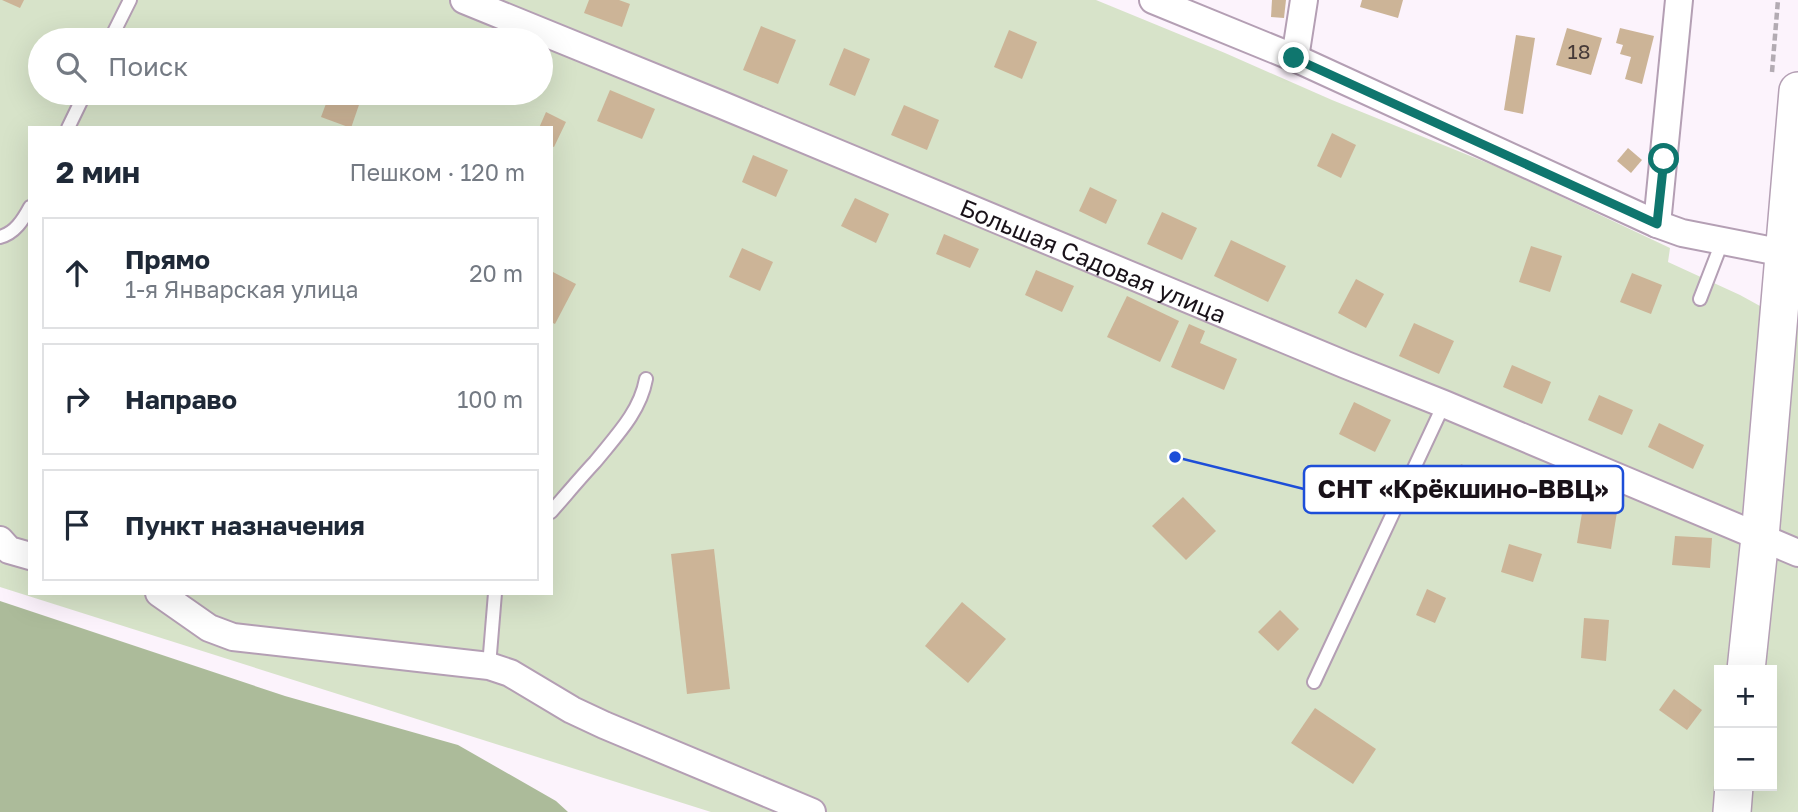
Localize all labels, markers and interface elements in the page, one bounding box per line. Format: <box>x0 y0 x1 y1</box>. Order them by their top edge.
search box <box>28 28 553 105</box>
house number: 18 <box>1568 38 1591 64</box>
route end <box>1278 42 1309 73</box>
icon: search <box>52 48 90 86</box>
text: Поиск <box>108 51 188 82</box>
route start <box>1648 143 1679 174</box>
text: 2 мин <box>56 154 140 190</box>
text: Пешком · 120 m <box>349 158 525 186</box>
street label: Большая Садовая улица <box>956 192 1231 328</box>
text: Прямо <box>125 244 210 275</box>
icon: ahead <box>58 254 96 292</box>
text: 20 m <box>469 259 523 287</box>
text: 1-я Январская улица <box>125 275 358 303</box>
icon: right <box>58 380 96 418</box>
text: Направо <box>125 384 237 415</box>
text: 100 m <box>457 385 523 413</box>
callout: СНТ «Крёкшино-ВВЦ» <box>1304 466 1623 513</box>
text: СНТ «Крёкшино-ВВЦ» <box>1318 473 1609 504</box>
icon: arrive <box>58 506 96 544</box>
text: Пункт назначения <box>125 510 365 541</box>
map controls <box>1714 665 1777 791</box>
button: + <box>1714 665 1777 728</box>
button: − <box>1714 728 1777 791</box>

